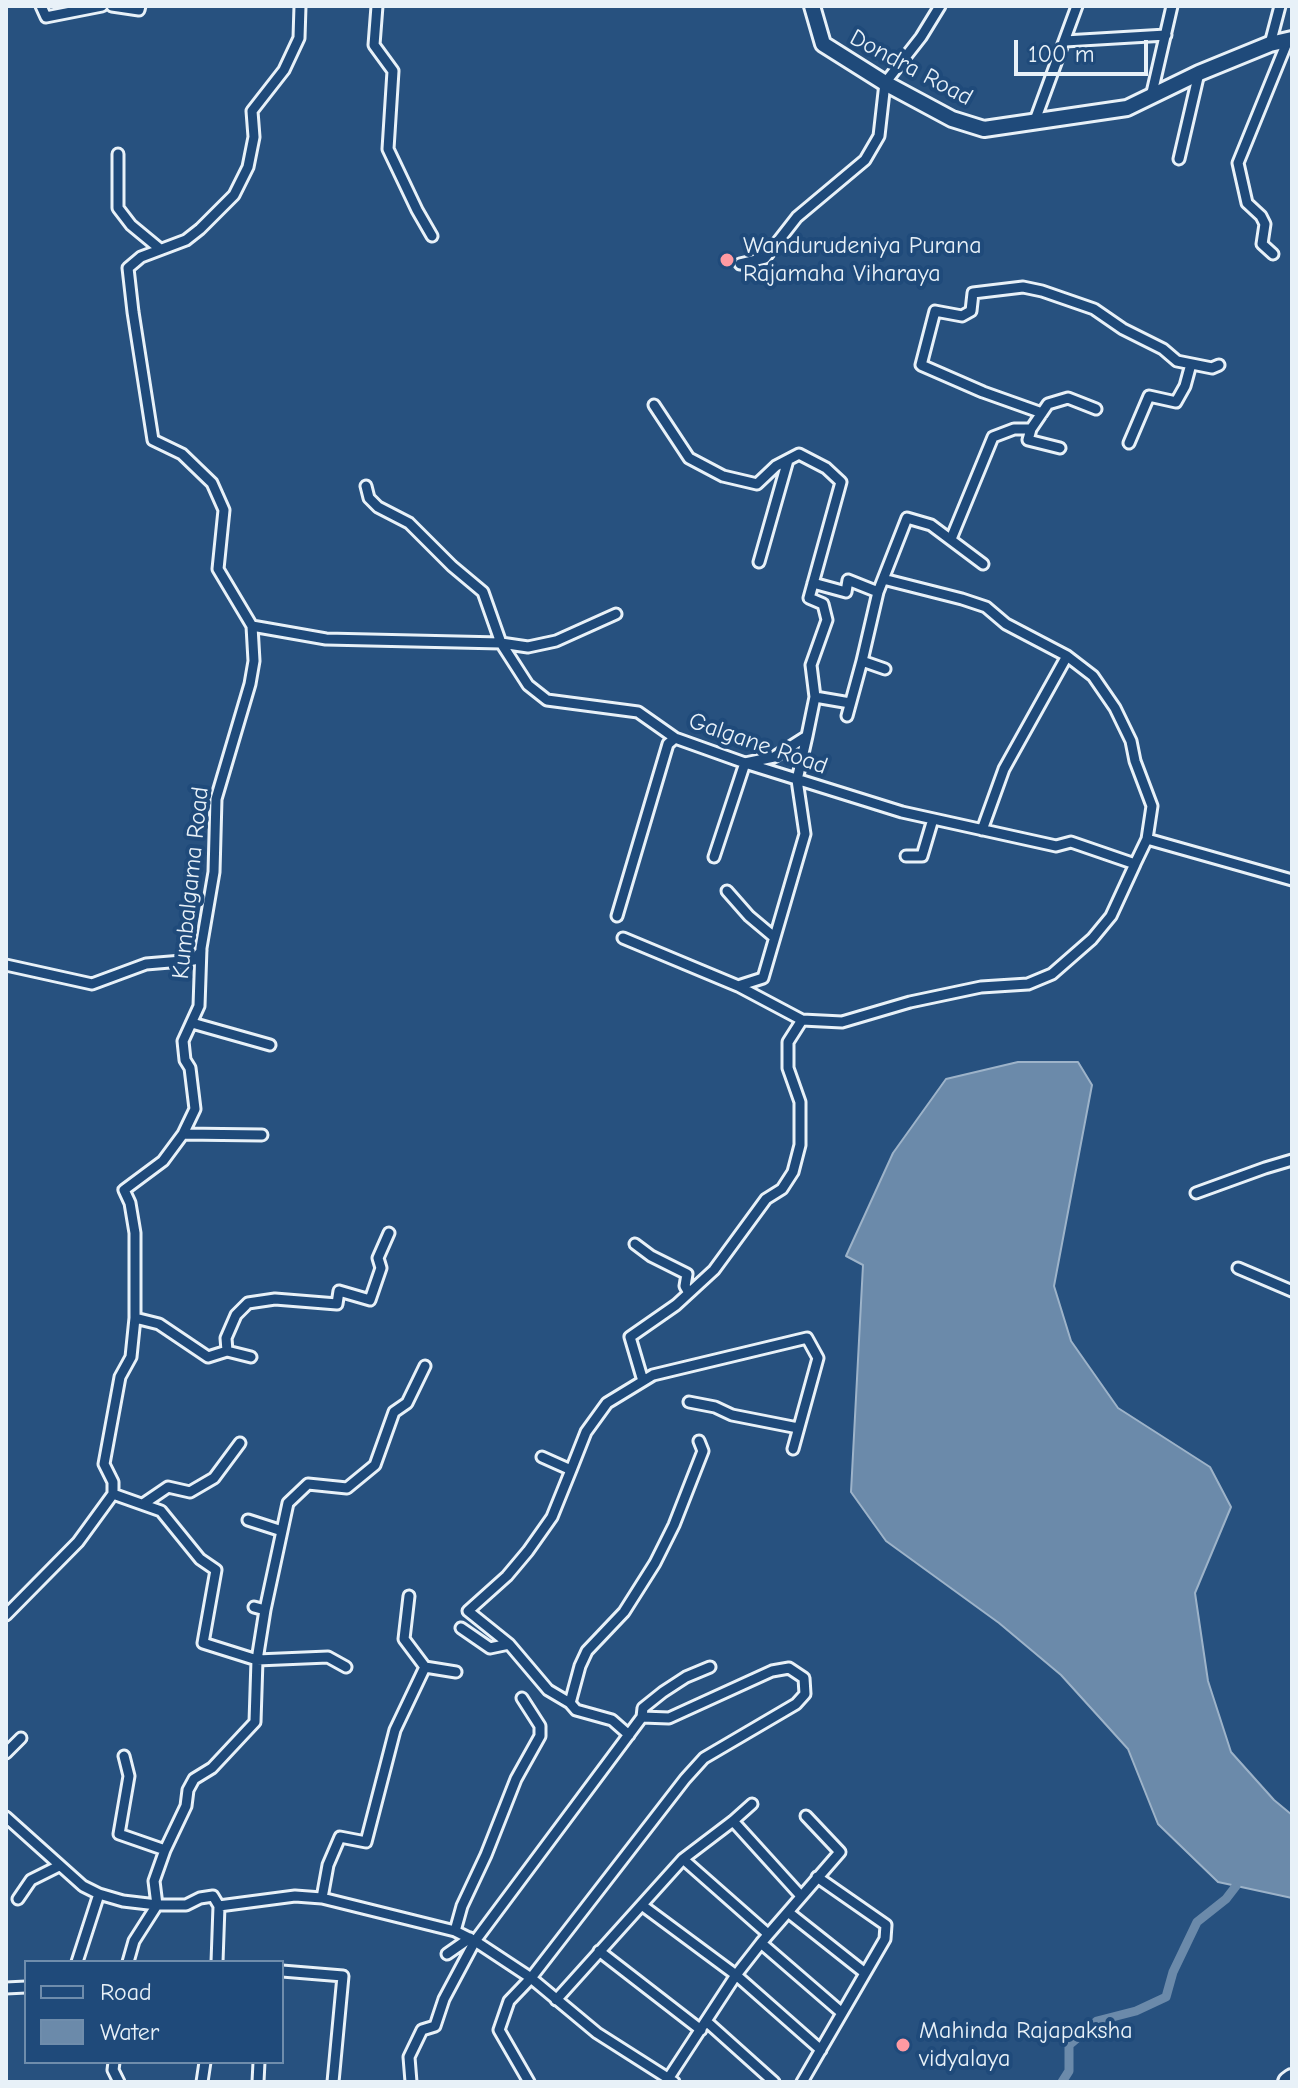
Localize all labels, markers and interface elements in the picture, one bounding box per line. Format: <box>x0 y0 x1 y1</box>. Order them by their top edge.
street label: Dondra Road <box>845 24 977 112</box>
scale bar <box>1018 24 1152 74</box>
text: 100 m <box>1028 40 1095 68</box>
place label: Wandurudeniya Purana Rajamaha Viharaya <box>743 232 982 288</box>
marker: Wandurudeniya Purana Rajamaha Viharaya <box>718 251 736 269</box>
street label: Galgane Road <box>685 707 831 781</box>
street label: Kumbalgama Road <box>167 785 215 981</box>
legend <box>24 1960 284 2064</box>
text: Road <box>100 1978 152 2006</box>
place label: Mahinda Rajapaksha vidyalaya <box>919 2017 1133 2073</box>
text: Water <box>100 2018 159 2046</box>
marker: Mahinda Rajapaksha vidyalaya <box>894 2036 912 2054</box>

